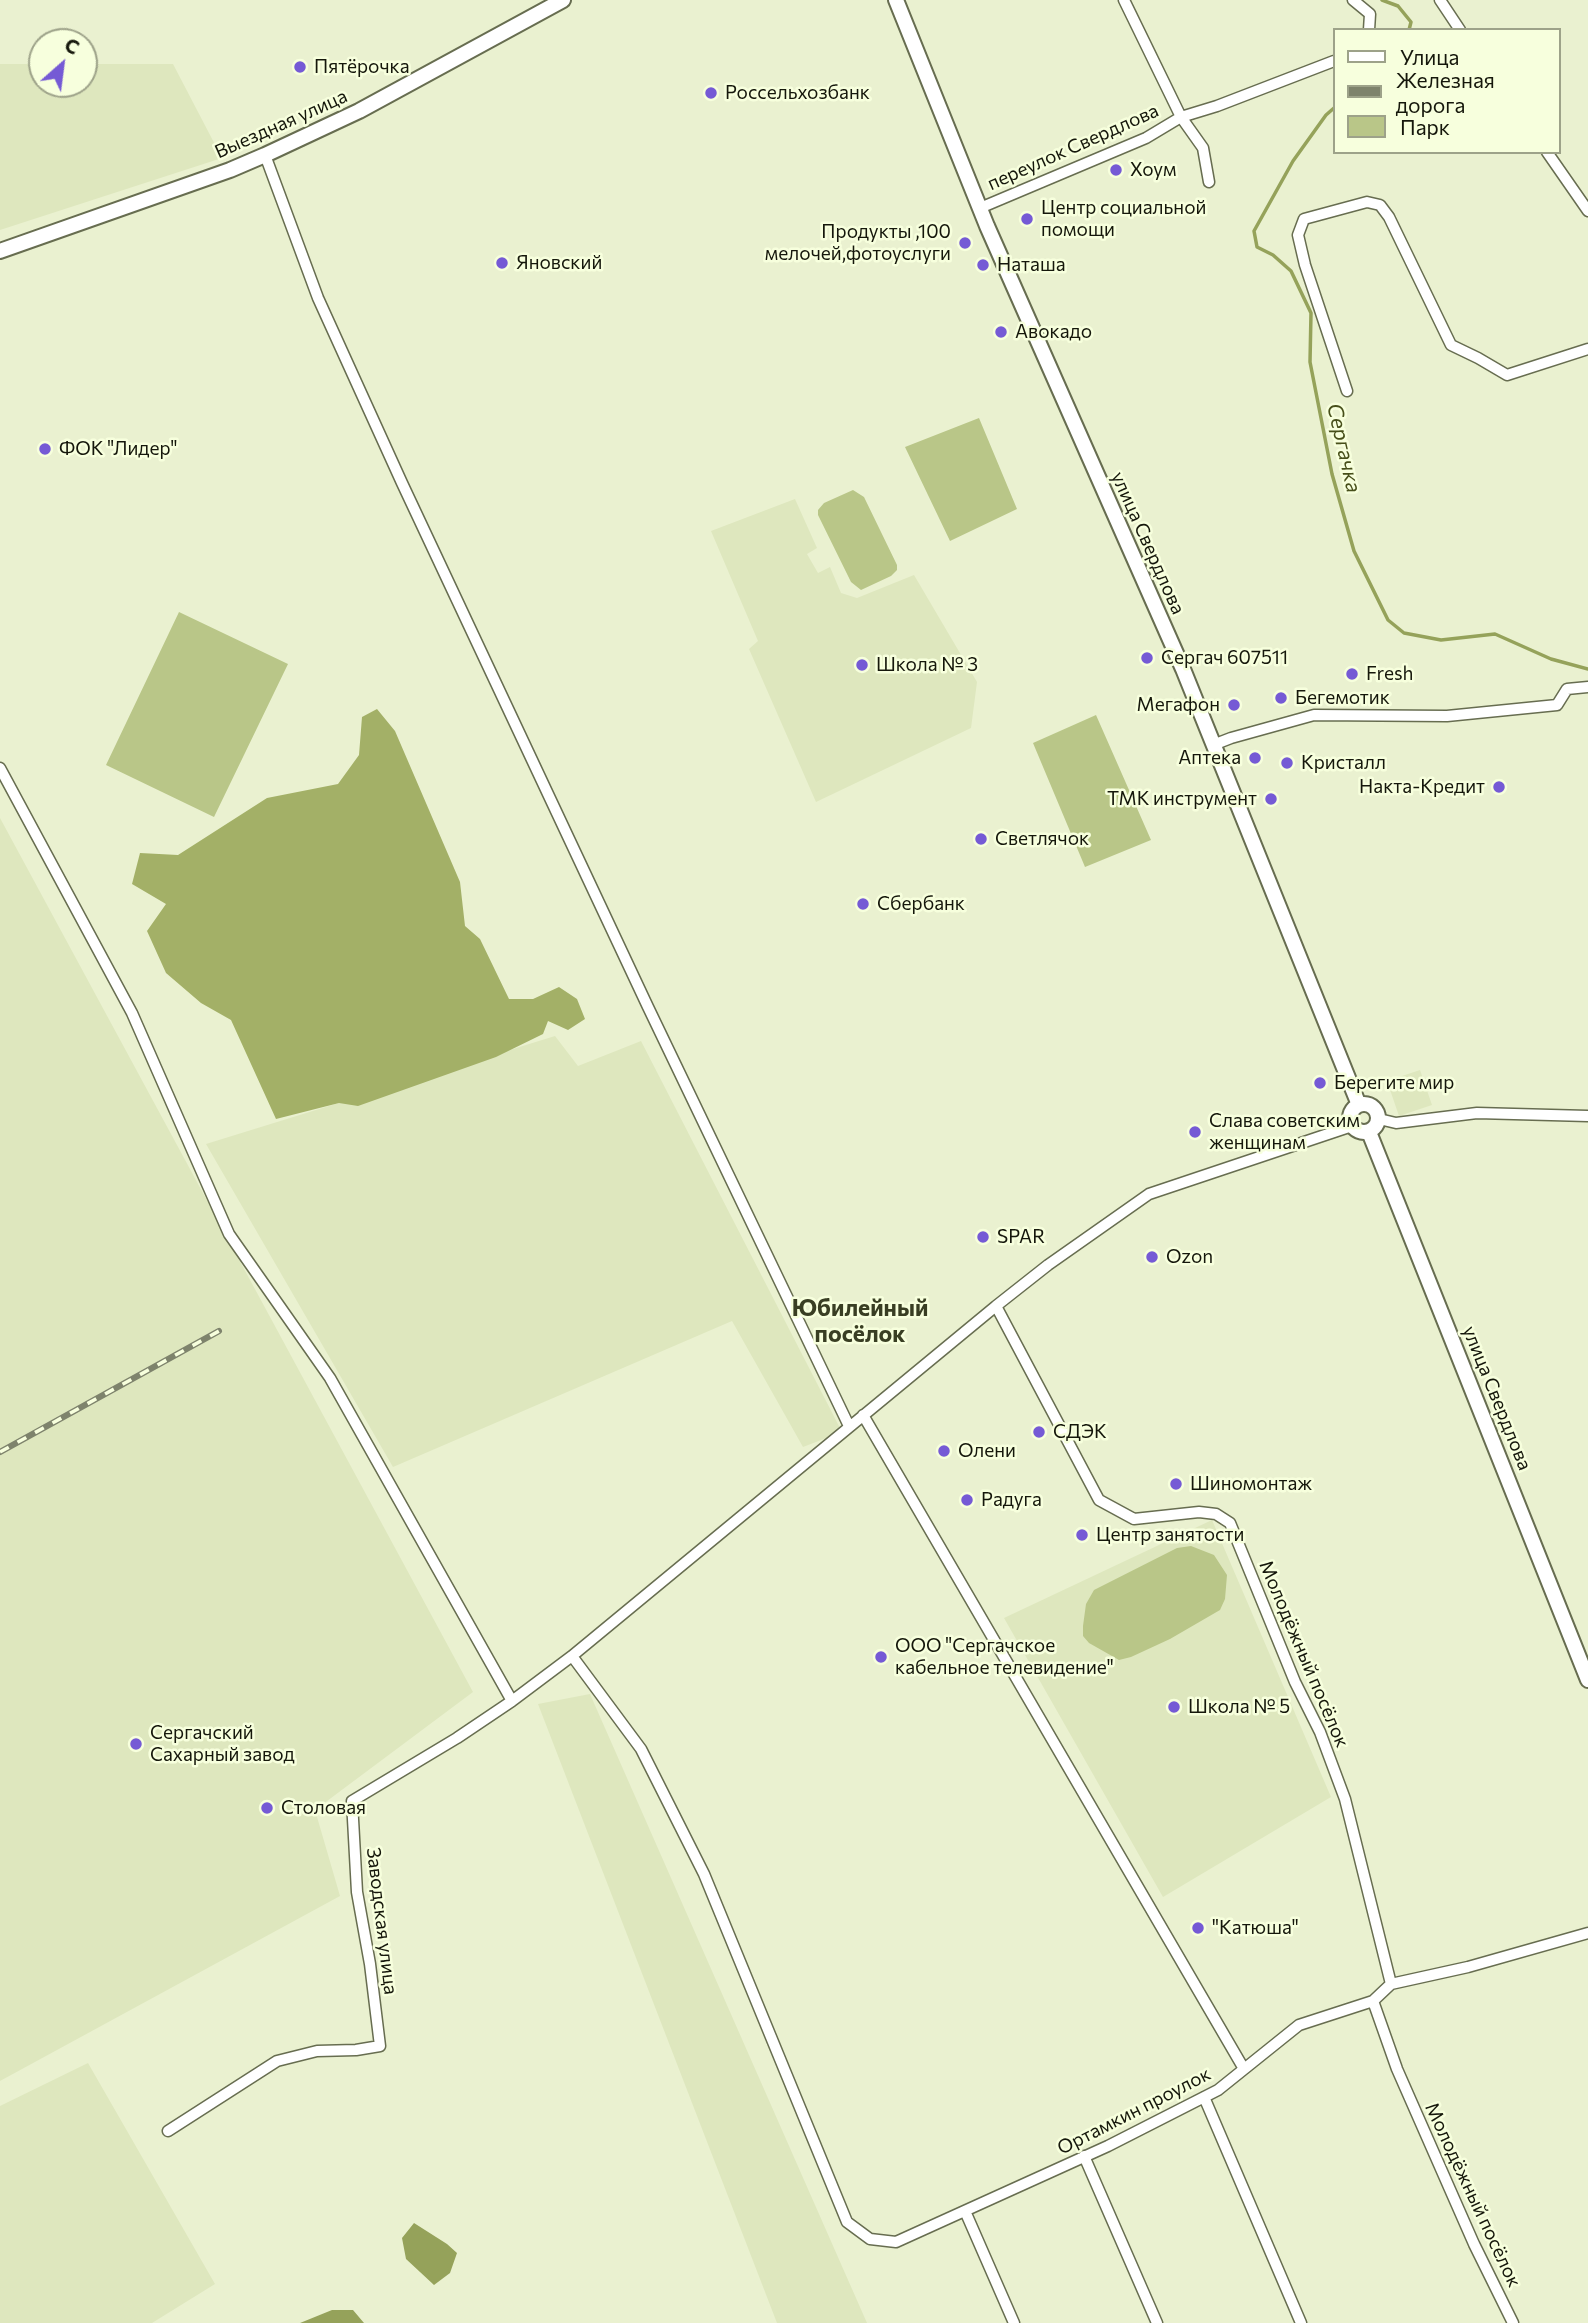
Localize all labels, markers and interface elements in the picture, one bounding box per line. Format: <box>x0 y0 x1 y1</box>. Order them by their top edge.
north arrow <box>28 28 98 98</box>
legend <box>1332 28 1560 154</box>
text: С <box>61 33 83 59</box>
text: Улица <box>1400 44 1459 69</box>
place label: Пятёрочка <box>314 56 410 78</box>
marker: Пятёрочка <box>292 59 308 75</box>
text: Железная дорога <box>1396 67 1495 117</box>
place label: Россельхозбанк <box>725 82 870 104</box>
street label: Выездная улица <box>211 85 351 163</box>
marker: Россельхозбанк <box>703 85 719 101</box>
street label: переулок Свердлова <box>984 99 1162 195</box>
text: Парк <box>1400 114 1450 139</box>
place label: Хоум <box>1130 159 1176 181</box>
marker: Хоум <box>1108 162 1124 178</box>
place label: Центр социальной помощи <box>1041 197 1206 241</box>
marker: Центр социальной помощи <box>1019 211 1035 227</box>
place label: Продукты ,100 мелочей,фотоуслуги <box>765 221 951 265</box>
marker: Продукты ,100 мелочей,фотоуслуги <box>957 235 973 251</box>
place label: Яновский <box>516 252 602 274</box>
place label: Наташа <box>997 254 1066 276</box>
marker: Яновский <box>494 255 510 271</box>
marker: Наташа <box>975 257 991 273</box>
place label: Авокадо <box>1015 321 1092 343</box>
marker: Авокадо <box>993 324 1009 340</box>
water label: Сергачка <box>1321 401 1367 495</box>
place label: ФОК "Лидер" <box>59 438 178 460</box>
marker: ФОК "Лидер" <box>37 441 53 457</box>
street label: улица Свердлова <box>1106 468 1190 618</box>
place label: Сергач 607511 <box>1161 647 1288 669</box>
marker: Сергач 607511 <box>1139 650 1155 666</box>
place label: Школа № 3 <box>876 654 978 676</box>
marker: Школа № 3 <box>854 657 870 673</box>
place label: Fresh <box>1366 663 1413 685</box>
marker: Fresh <box>1344 666 1360 682</box>
place label: Бегемотик <box>1295 687 1390 709</box>
marker: Бегемотик <box>1273 690 1289 706</box>
place label: Мегафон <box>1136 694 1220 716</box>
marker: Мегафон <box>1226 697 1242 713</box>
place label: Аптека <box>1178 747 1241 769</box>
marker: Аптека <box>1247 750 1263 766</box>
place label: Кристалл <box>1301 752 1386 774</box>
marker: Кристалл <box>1279 755 1295 771</box>
place label: Накта-Кредит <box>1359 776 1485 798</box>
marker: Накта-Кредит <box>1491 779 1507 795</box>
place label: ТМК инструмент <box>1107 788 1257 810</box>
marker: ТМК инструмент <box>1263 791 1279 807</box>
place label: Светлячок <box>995 828 1089 850</box>
marker: Светлячок <box>973 831 989 847</box>
place label: Сбербанк <box>877 893 965 915</box>
marker: Сбербанк <box>855 896 871 912</box>
place label: Берегите мир <box>1334 1072 1454 1094</box>
marker: Берегите мир <box>1312 1075 1328 1091</box>
place label: Слава советским женщинам <box>1209 1110 1360 1154</box>
marker: Слава советским женщинам <box>1187 1124 1203 1140</box>
place label: SPAR <box>997 1226 1045 1248</box>
marker: SPAR <box>975 1229 991 1245</box>
place label: Ozon <box>1166 1246 1213 1268</box>
marker: Ozon <box>1144 1249 1160 1265</box>
district label: Юбилейный посёлок <box>792 1294 928 1348</box>
street label: улица Свердлова <box>1458 1323 1536 1473</box>
place label: СДЭК <box>1053 1421 1107 1443</box>
marker: СДЭК <box>1031 1424 1047 1440</box>
place label: Олени <box>958 1440 1016 1462</box>
marker: Олени <box>936 1443 952 1459</box>
place label: Шиномонтаж <box>1190 1473 1312 1495</box>
marker: Шиномонтаж <box>1168 1476 1184 1492</box>
place label: Радуга <box>981 1489 1042 1511</box>
marker: Радуга <box>959 1492 975 1508</box>
place label: Центр занятости <box>1096 1524 1244 1546</box>
marker: Центр занятости <box>1074 1527 1090 1543</box>
street label: Молодёжный посёлок <box>1254 1557 1354 1751</box>
place label: ООО "Сергачское кабельное телевидение" <box>895 1635 1114 1679</box>
marker: ООО "Сергачское кабельное телевидение" <box>873 1649 889 1665</box>
place label: Школа № 5 <box>1188 1696 1290 1718</box>
marker: Школа № 5 <box>1166 1699 1182 1715</box>
place label: Сергачский Сахарный завод <box>150 1722 295 1766</box>
marker: Сергачский Сахарный завод <box>128 1736 144 1752</box>
place label: Столовая <box>281 1797 366 1819</box>
marker: Столовая <box>259 1800 275 1816</box>
street label: Заводская улица <box>362 1846 402 1996</box>
place label: "Катюша" <box>1212 1917 1299 1939</box>
marker: "Катюша" <box>1190 1920 1206 1936</box>
street label: Ортамкин проулок <box>1054 2062 1214 2160</box>
street label: Молодёжный посёлок <box>1420 2099 1526 2291</box>

